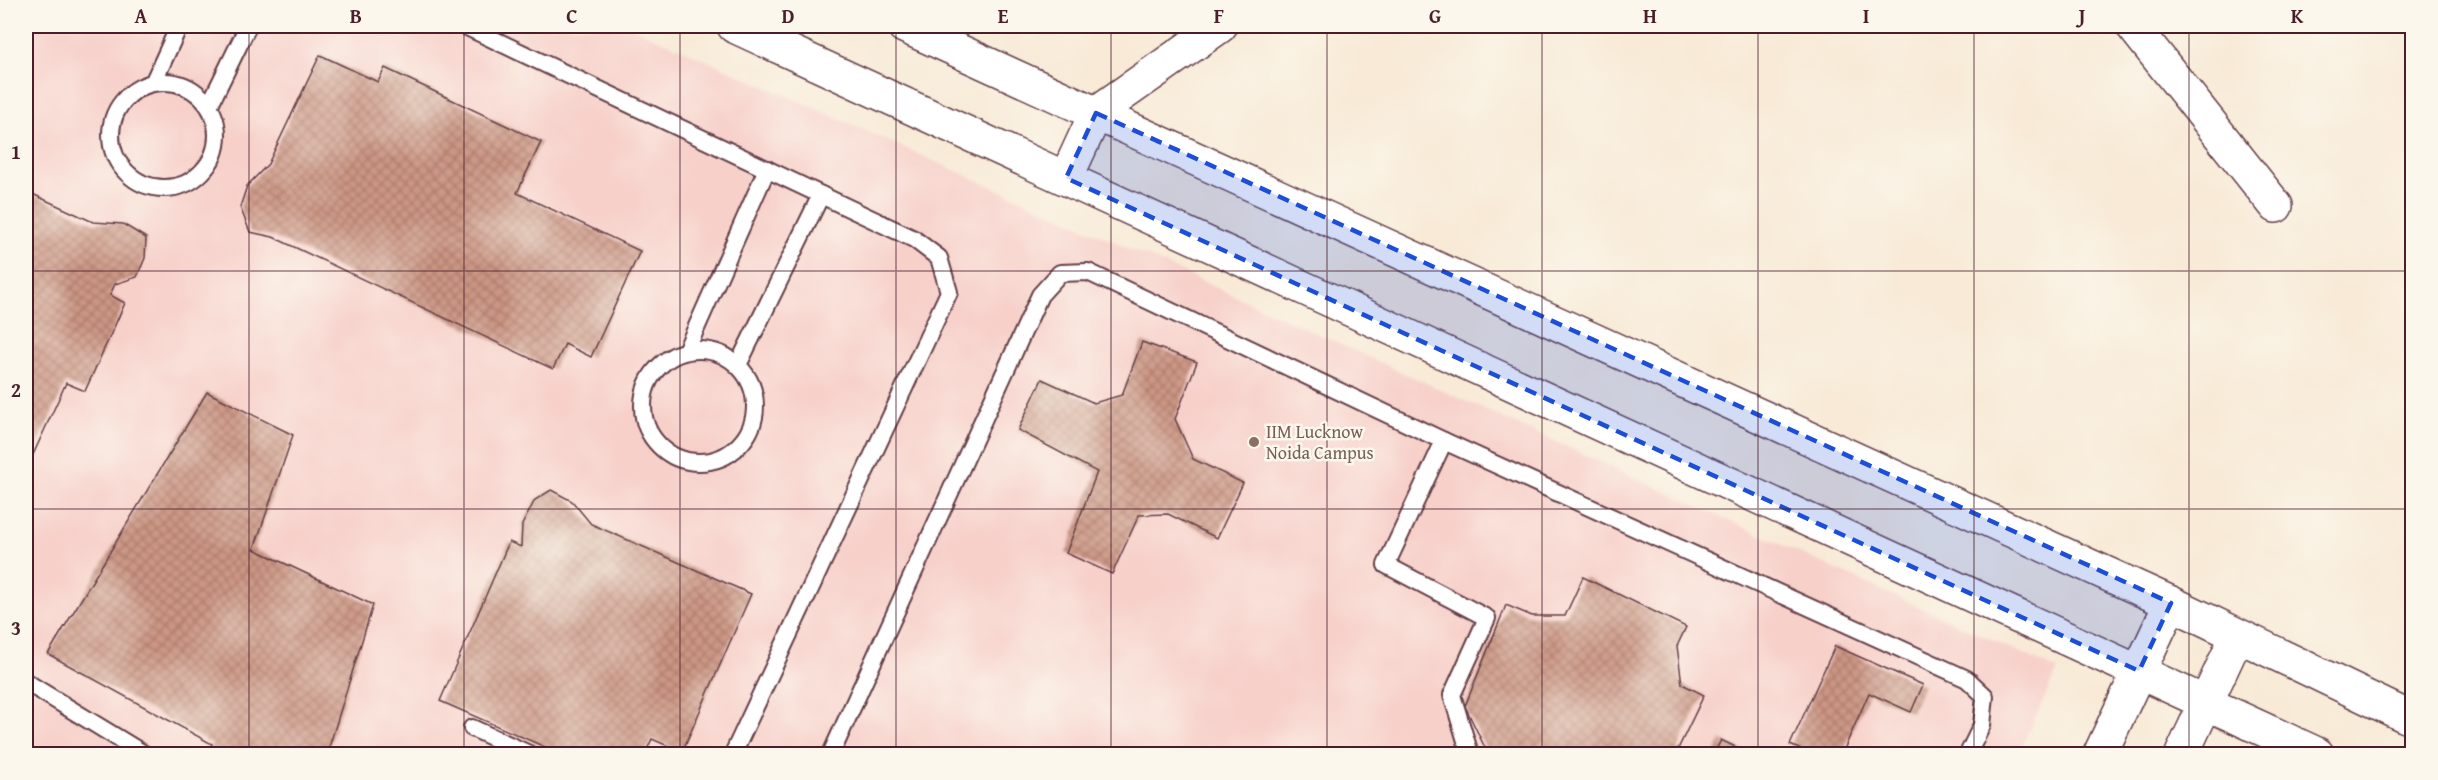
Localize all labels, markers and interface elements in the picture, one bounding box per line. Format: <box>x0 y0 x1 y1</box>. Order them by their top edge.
text: A <box>135 1 148 30</box>
text: B <box>350 1 362 30</box>
text: C <box>566 1 578 30</box>
text: D <box>781 1 795 30</box>
text: E <box>998 1 1009 30</box>
text: F <box>1214 1 1224 30</box>
text: G <box>1429 1 1441 30</box>
text: H <box>1643 1 1657 30</box>
text: I <box>1863 1 1869 30</box>
text: J <box>2076 1 2086 30</box>
text: K <box>2291 1 2304 30</box>
text: 1 <box>11 137 21 166</box>
text: 2 <box>11 375 21 404</box>
place label: IIM Lucknow Noida Campus <box>1266 418 1374 466</box>
marker: IIM Lucknow Noida Campus <box>1247 435 1261 449</box>
text: 3 <box>11 613 21 642</box>

